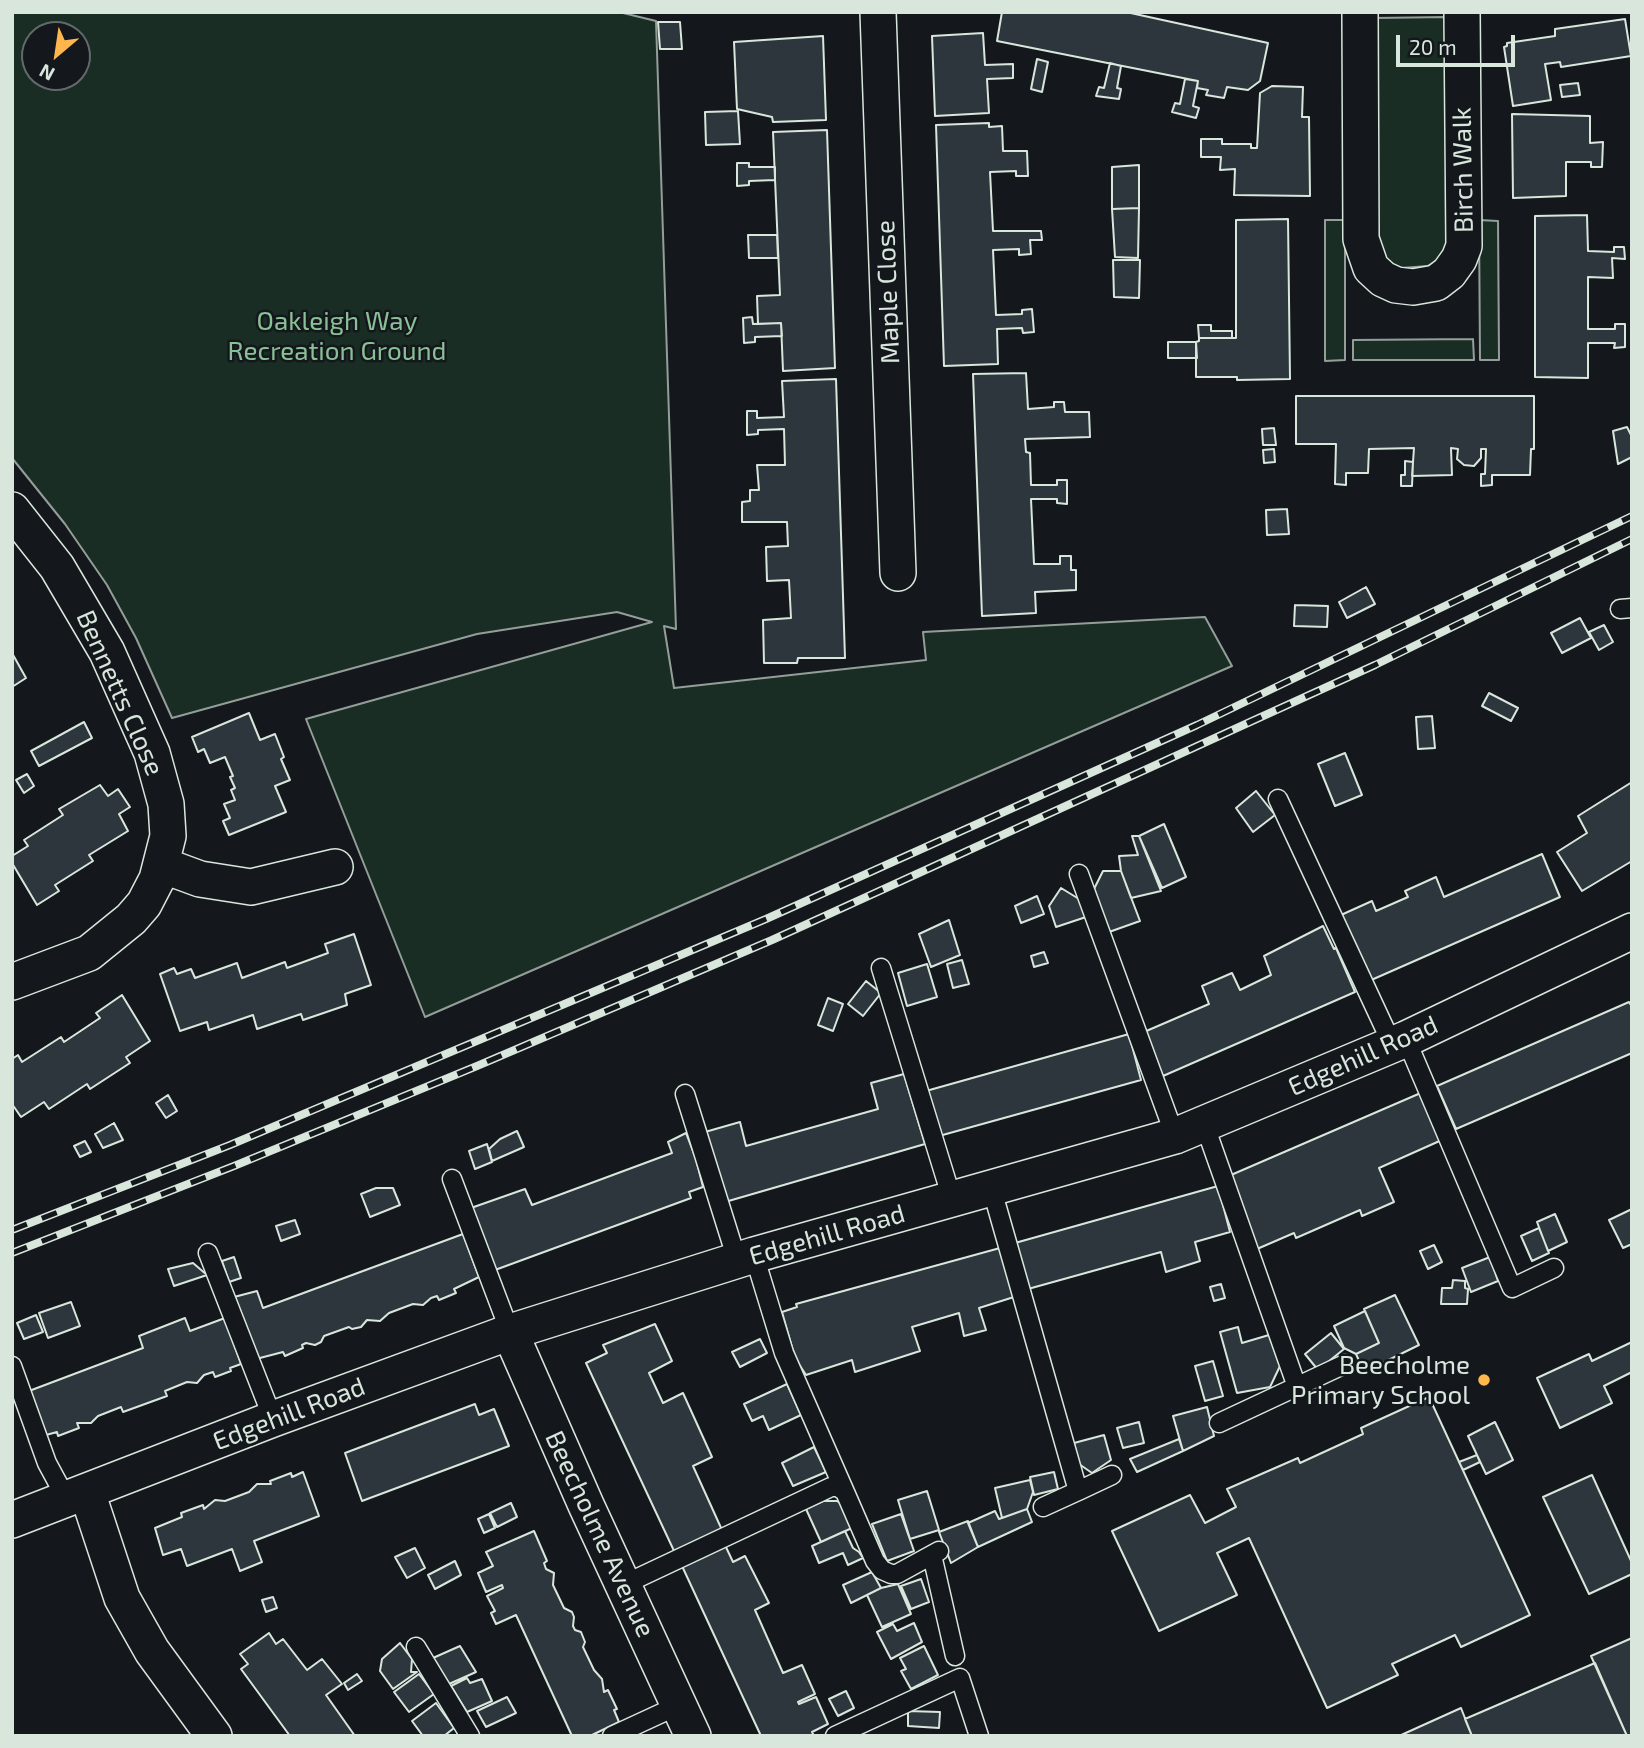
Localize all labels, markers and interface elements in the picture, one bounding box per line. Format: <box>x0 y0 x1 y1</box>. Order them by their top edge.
north arrow <box>21 21 91 91</box>
scale bar <box>1399 21 1518 65</box>
text: 20 m <box>1409 34 1457 59</box>
text: N <box>35 60 58 86</box>
street label: Birch Walk <box>1446 107 1480 233</box>
street label: Maple Close <box>870 219 906 365</box>
park label: Oakleigh Way Recreation Ground <box>228 305 446 366</box>
street label: Bennetts Close <box>70 606 170 780</box>
street label: Edgehill Road <box>1283 1009 1443 1103</box>
street label: Edgehill Road <box>746 1198 908 1272</box>
place label: Beecholme Primary School <box>1291 1349 1470 1410</box>
street label: Edgehill Road <box>208 1371 370 1457</box>
marker: Beecholme Primary School <box>1476 1372 1492 1388</box>
street label: Beecholme Avenue <box>539 1426 661 1642</box>

